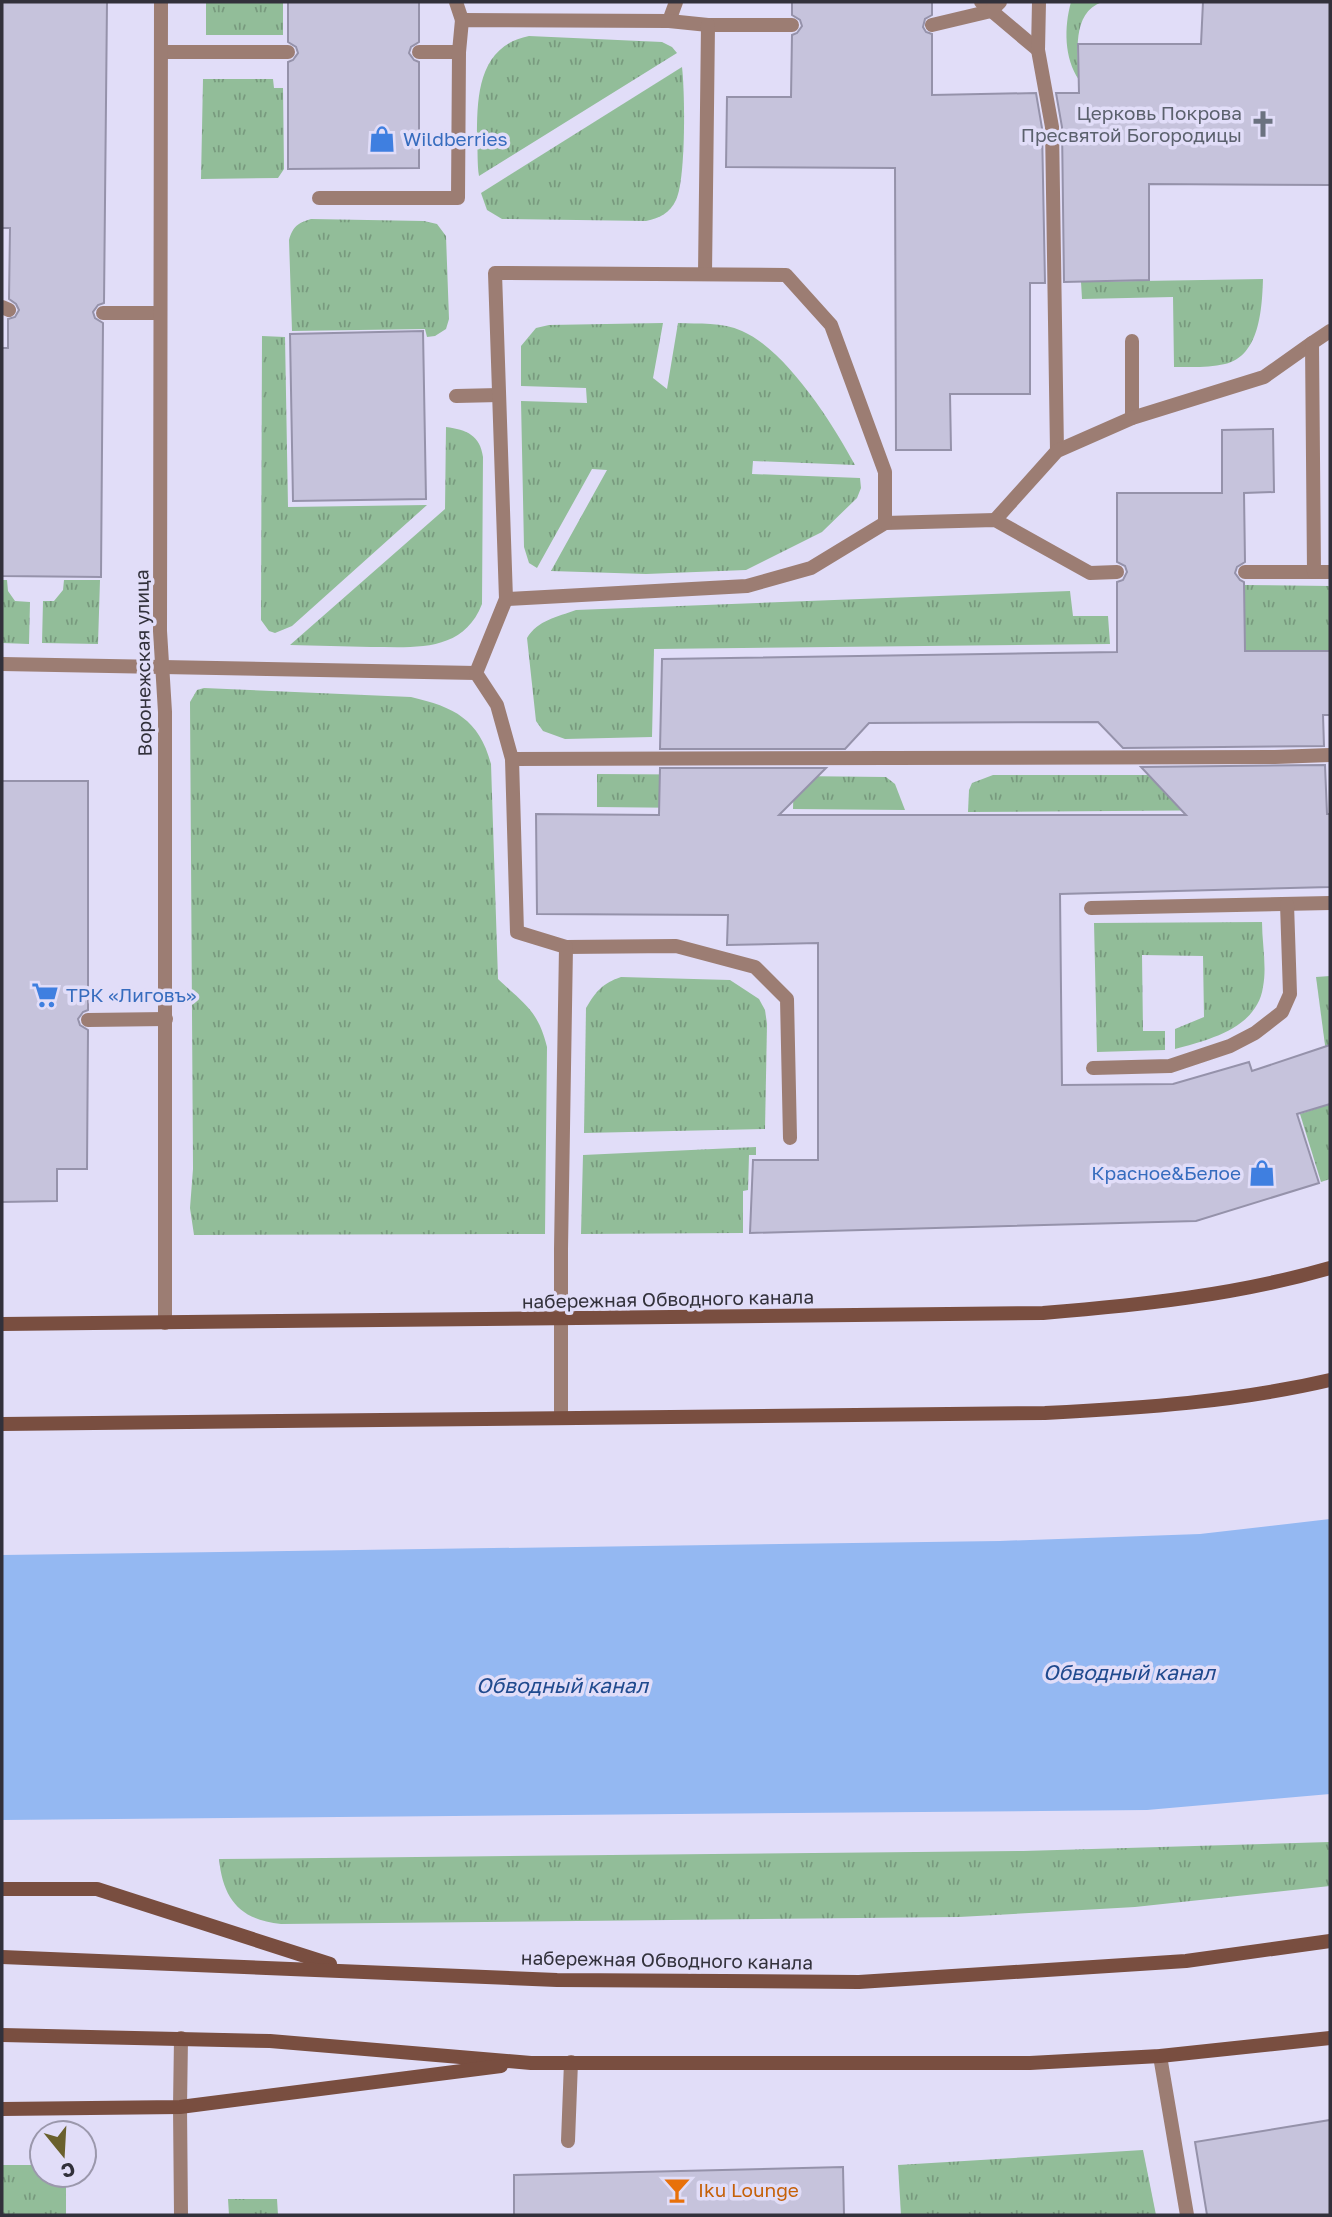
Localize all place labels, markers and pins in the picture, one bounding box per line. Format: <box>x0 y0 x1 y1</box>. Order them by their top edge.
place label: Церковь Покрова Пресвятой Богородицы <box>1021 101 1242 146</box>
church icon: Церковь Покрова Пресвятой Богородицы <box>1248 109 1278 139</box>
shop icon: Wildberries <box>367 124 397 154</box>
place label: Wildberries <box>403 127 508 150</box>
supermarket icon: ТРК «Лиговъ» <box>30 980 60 1010</box>
place label: ТРК «Лиговъ» <box>66 983 196 1006</box>
shop icon: Красное&Белое <box>1247 1158 1277 1188</box>
place label: Красное&Белое <box>1091 1161 1241 1184</box>
bar icon: Iku Lounge <box>662 2175 692 2205</box>
place label: Iku Lounge <box>698 2178 799 2201</box>

